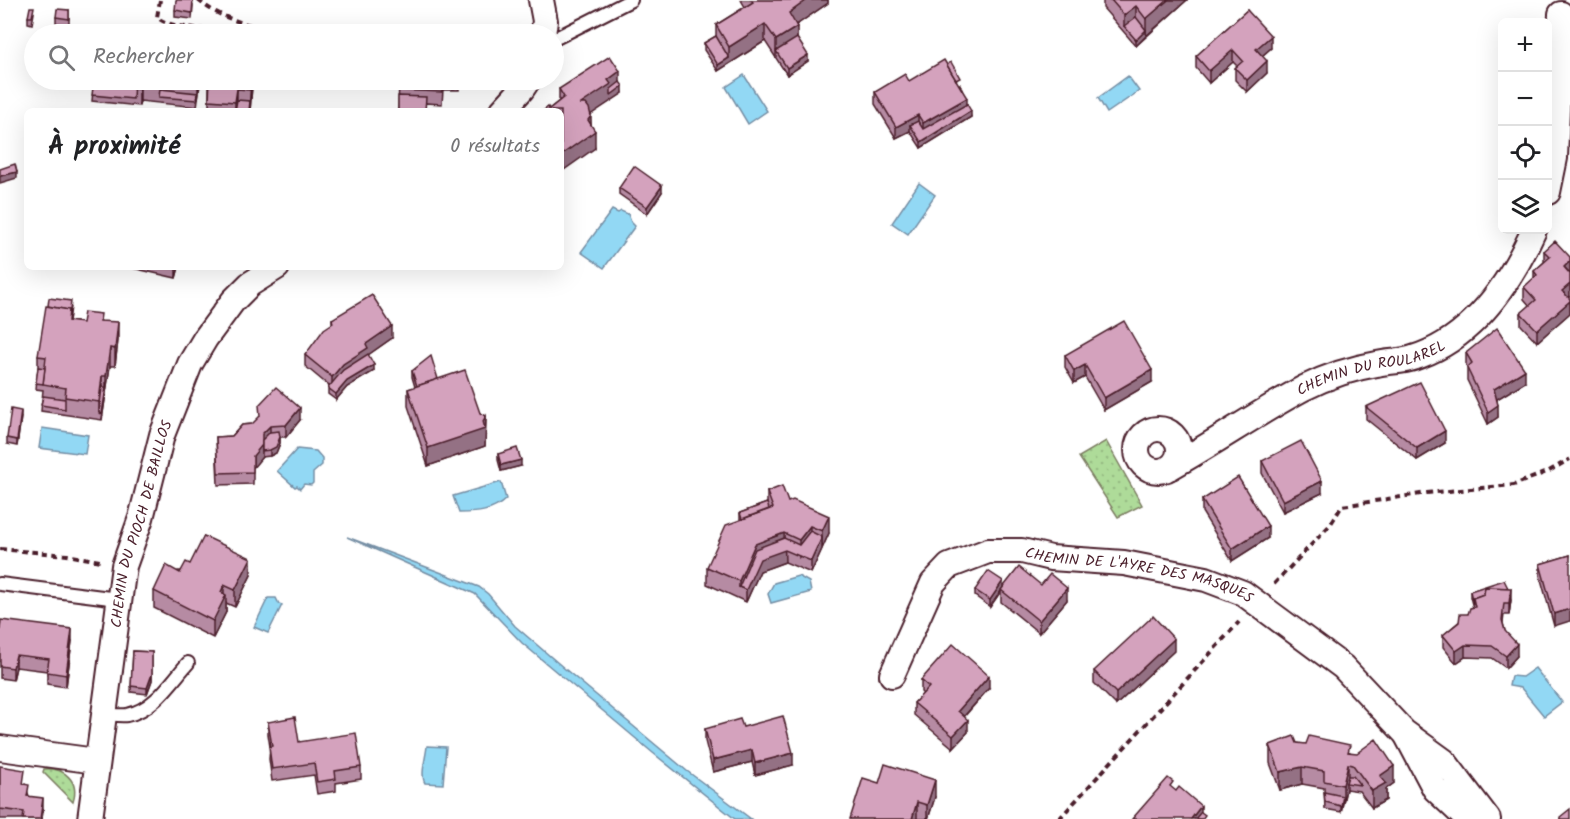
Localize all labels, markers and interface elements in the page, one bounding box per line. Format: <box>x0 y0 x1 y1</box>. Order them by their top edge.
map controls <box>1498 18 1552 234</box>
button: + <box>1498 18 1552 72</box>
search box <box>24 24 564 90</box>
text: Rechercher <box>93 40 193 75</box>
icon: search <box>45 41 78 74</box>
button: − <box>1498 72 1552 126</box>
text: À proximité <box>48 126 180 168</box>
button: locate <box>1498 126 1552 180</box>
text: 0 résultats <box>450 131 540 163</box>
button: layers <box>1498 180 1552 234</box>
street label: CHEMIN DU ROULAREL <box>1292 334 1451 403</box>
street label: CHEMIN DU PIOCH DE BAILLOS <box>105 417 180 629</box>
street label: CHEMIN DE L'AYRE DES MASQUES <box>1022 541 1258 610</box>

